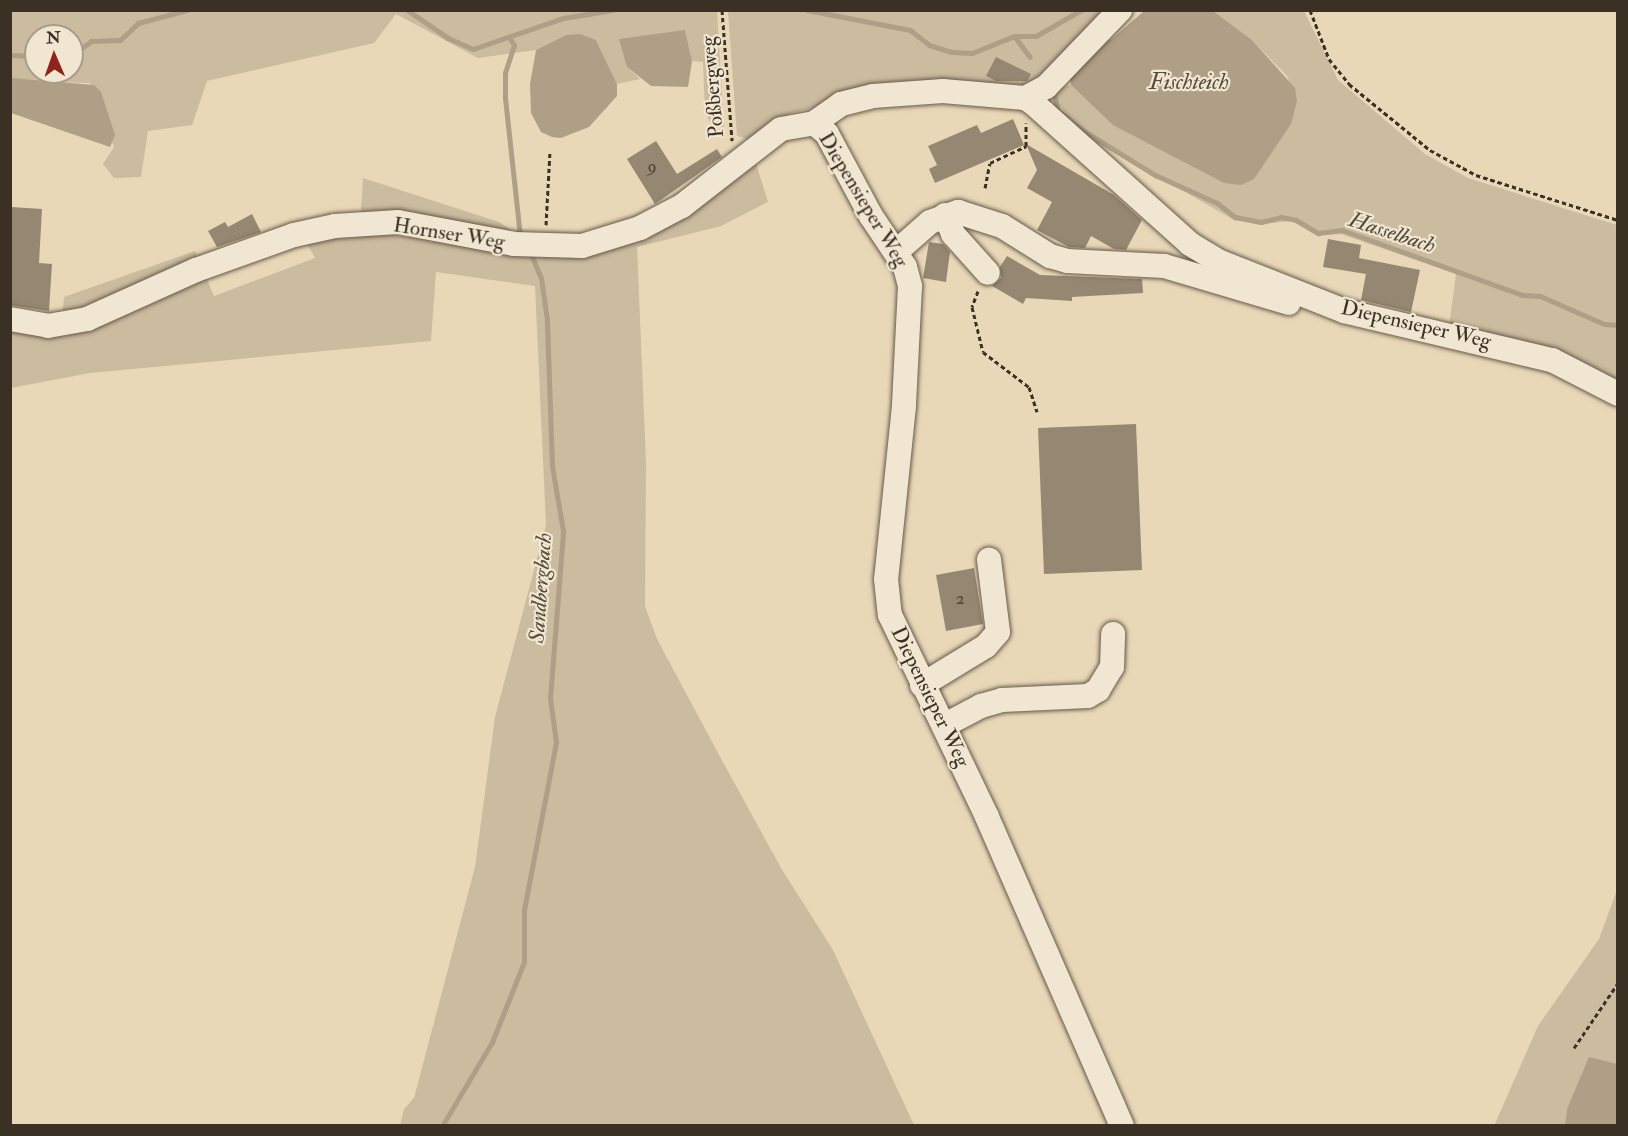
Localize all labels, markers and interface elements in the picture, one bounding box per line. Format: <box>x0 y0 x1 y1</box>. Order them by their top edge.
north arrow <box>24 24 84 84</box>
text: N <box>46 28 61 48</box>
street label: Poßbergweg <box>696 35 730 139</box>
water label: Fischteich <box>1149 70 1229 96</box>
street label: Diepensieper Weg <box>813 128 913 272</box>
house number: 9 <box>647 156 657 178</box>
water label: Hasselbach <box>1345 207 1439 259</box>
street label: Hornser Weg <box>391 213 507 255</box>
street label: Diepensieper Weg <box>1338 295 1494 355</box>
water label: Sandbergbach <box>524 532 558 644</box>
house number: 2 <box>955 588 965 610</box>
street label: Diepensieper Weg <box>885 623 975 771</box>

